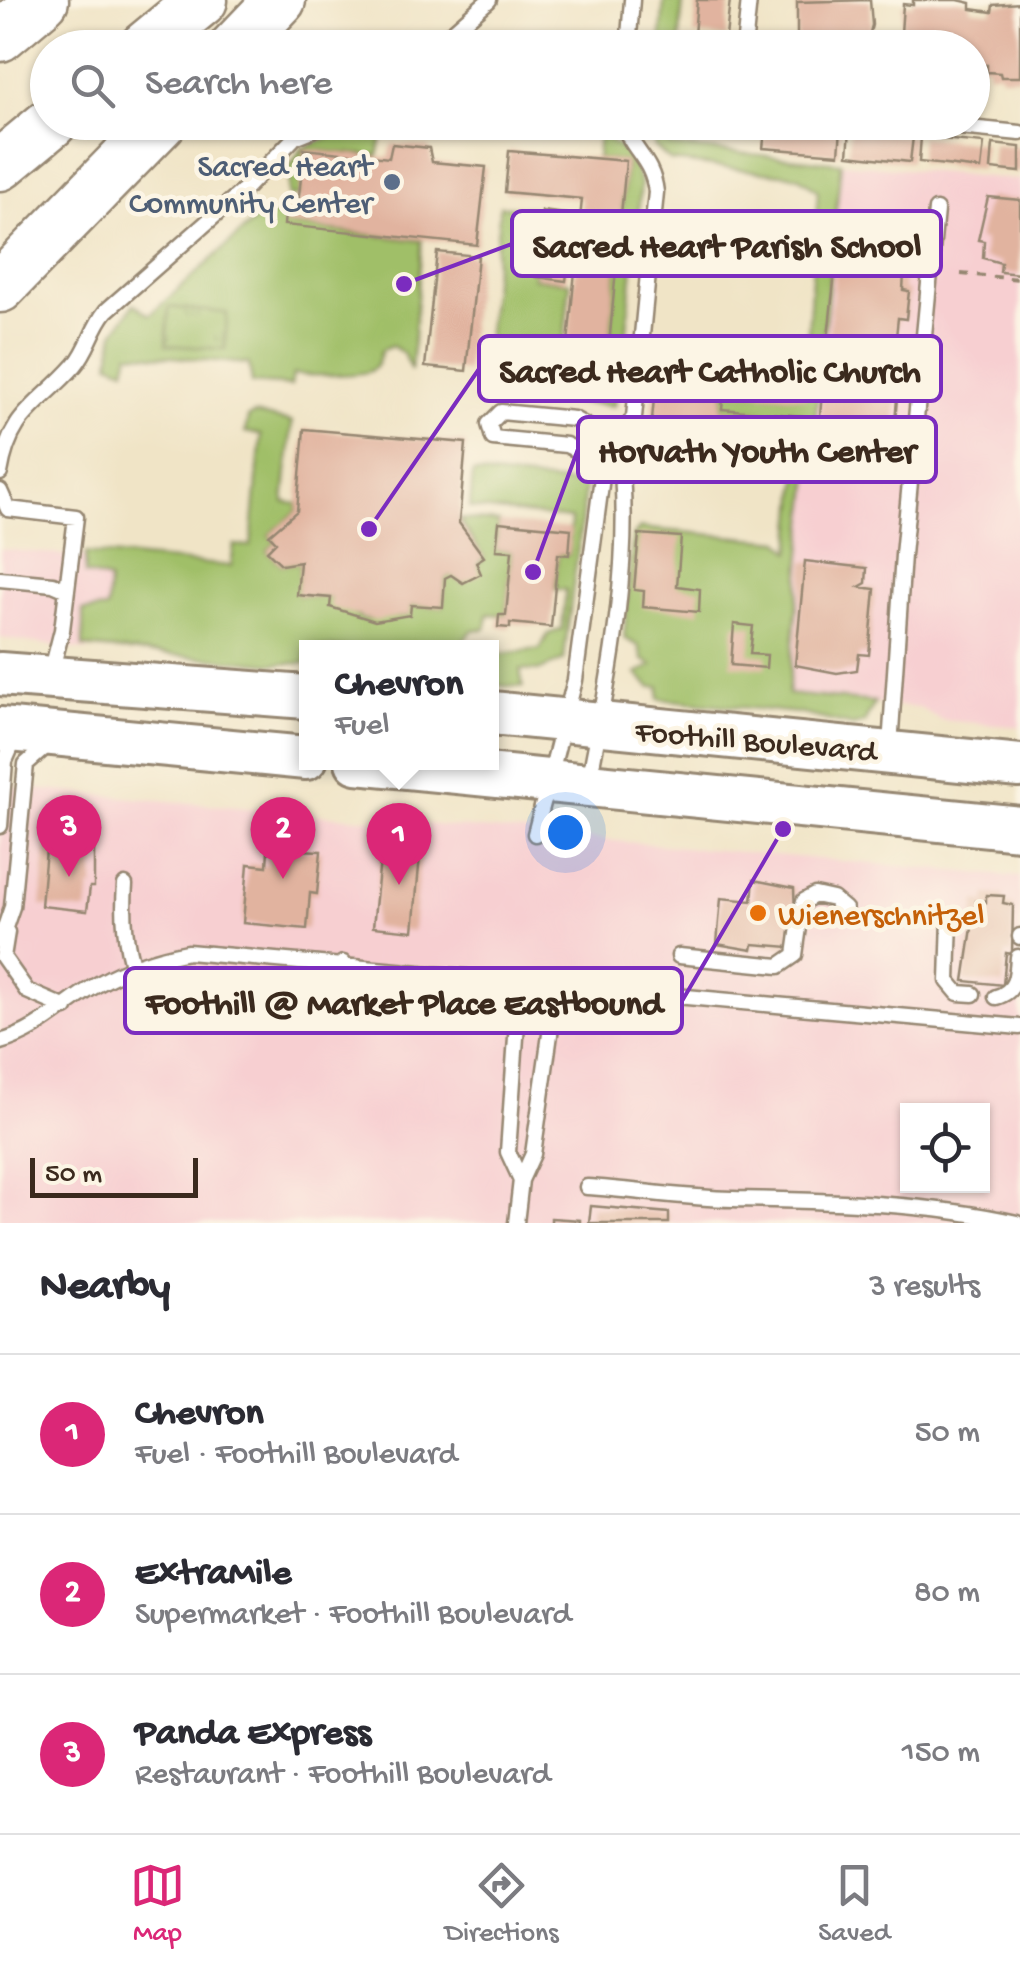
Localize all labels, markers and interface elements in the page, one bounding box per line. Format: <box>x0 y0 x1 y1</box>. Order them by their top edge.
search box <box>30 30 990 140</box>
icon: search <box>65 58 120 113</box>
text: Search here <box>145 63 332 107</box>
place label: Sacred Heart Community Center <box>129 150 375 225</box>
marker: Sacred Heart Community Center <box>381 171 403 193</box>
callout: Sacred Heart Parish School <box>512 211 941 276</box>
text: Sacred Heart Parish School <box>533 229 921 270</box>
callout: Sacred Heart Catholic Church <box>479 336 941 401</box>
text: Sacred Heart Catholic Church <box>499 354 921 395</box>
callout: Horvath Youth Center <box>578 417 936 482</box>
text: Horvath Youth Center <box>598 434 919 475</box>
popup <box>299 640 499 770</box>
text: Chevron <box>335 664 463 708</box>
text: Fuel <box>335 708 390 746</box>
street label: Foothill Boulevard <box>632 714 880 774</box>
pin: 3 <box>36 794 102 877</box>
pin: 2 <box>250 796 316 879</box>
pin: 1 <box>366 802 432 885</box>
your location <box>540 807 591 858</box>
place label: Wienerschnitzel <box>778 899 984 937</box>
marker: Wienerschnitzel <box>747 902 769 924</box>
callout: Foothill @ Market Place Eastbound <box>125 968 682 1033</box>
text: Foothill @ Market Place Eastbound <box>144 986 666 1027</box>
map controls <box>900 1103 990 1193</box>
button: locate <box>900 1103 990 1193</box>
scale bar <box>30 1153 198 1198</box>
text: 50 m <box>45 1159 102 1192</box>
text: Nearby <box>40 1264 170 1313</box>
text: 3 results <box>869 1269 980 1307</box>
text: Chevron <box>135 1393 264 1437</box>
text: 1 <box>66 1415 79 1453</box>
text: 50 m <box>915 1415 980 1453</box>
text: Fuel · Foothill Boulevard <box>135 1437 457 1475</box>
text: ExtraMile <box>135 1553 291 1597</box>
text: 2 <box>65 1575 80 1613</box>
text: 80 m <box>914 1575 980 1613</box>
text: Supermarket · Foothill Boulevard <box>135 1597 571 1635</box>
text: Panda Express <box>135 1713 371 1757</box>
text: 3 <box>64 1735 81 1773</box>
text: 150 m <box>902 1735 980 1773</box>
text: Restaurant · Foothill Boulevard <box>135 1757 550 1795</box>
tab: Map <box>130 1858 185 1951</box>
tab: Directions <box>445 1858 559 1951</box>
tab: Saved <box>818 1858 890 1951</box>

